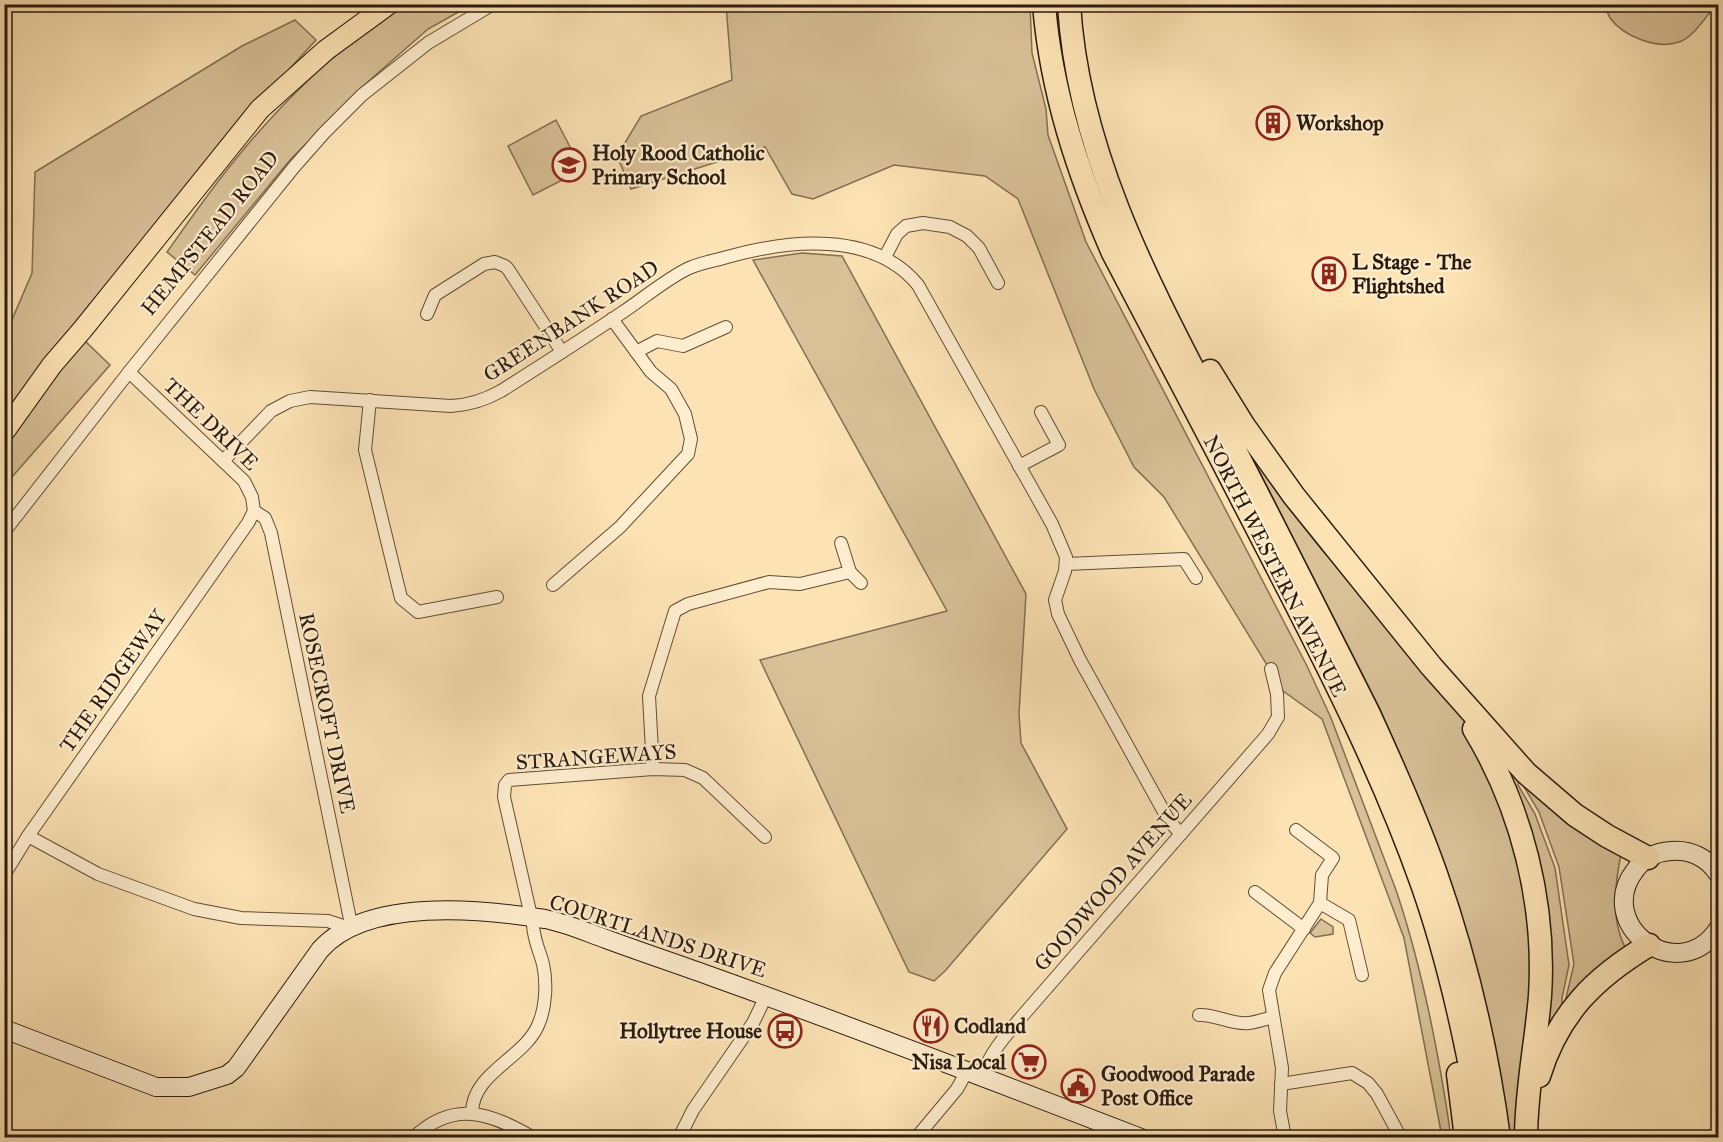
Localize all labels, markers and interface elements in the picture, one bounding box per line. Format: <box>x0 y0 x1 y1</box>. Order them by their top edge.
building icon: Workshop <box>1255 105 1291 141</box>
place label: Workshop <box>1296 110 1384 136</box>
place label: Holy Rood Catholic Primary School <box>592 140 765 190</box>
street label: HEMPSTEAD ROAD <box>136 145 284 321</box>
school or university icon: Holy Rood Catholic Primary School <box>551 147 587 183</box>
place label: L Stage - The Flightshed <box>1352 249 1472 299</box>
street label: GREENBANK ROAD <box>478 255 664 387</box>
building icon: L Stage - The Flightshed <box>1311 256 1347 292</box>
street label: THE DRIVE <box>158 372 264 476</box>
street label: NORTH WESTERN AVENUE <box>1198 431 1352 701</box>
street label: THE RIDGEWAY <box>54 604 172 758</box>
street label: ROSECROFT DRIVE <box>293 610 361 816</box>
street label: STRANGEWAYS <box>515 738 677 776</box>
street label: GOODWOOD AVENUE <box>1029 788 1197 976</box>
street label: COURTLANDS DRIVE <box>546 889 770 983</box>
restaurant icon: Codland <box>913 1008 949 1044</box>
bus stop icon: Hollytree House <box>767 1013 803 1049</box>
place label: Codland <box>954 1013 1027 1039</box>
place label: Hollytree House <box>619 1018 762 1044</box>
supermarket icon: Nisa Local <box>1011 1044 1047 1080</box>
place label: Nisa Local <box>912 1049 1007 1075</box>
place label: Goodwood Parade Post Office <box>1101 1061 1255 1111</box>
public building icon: Goodwood Parade Post Office <box>1060 1068 1096 1104</box>

